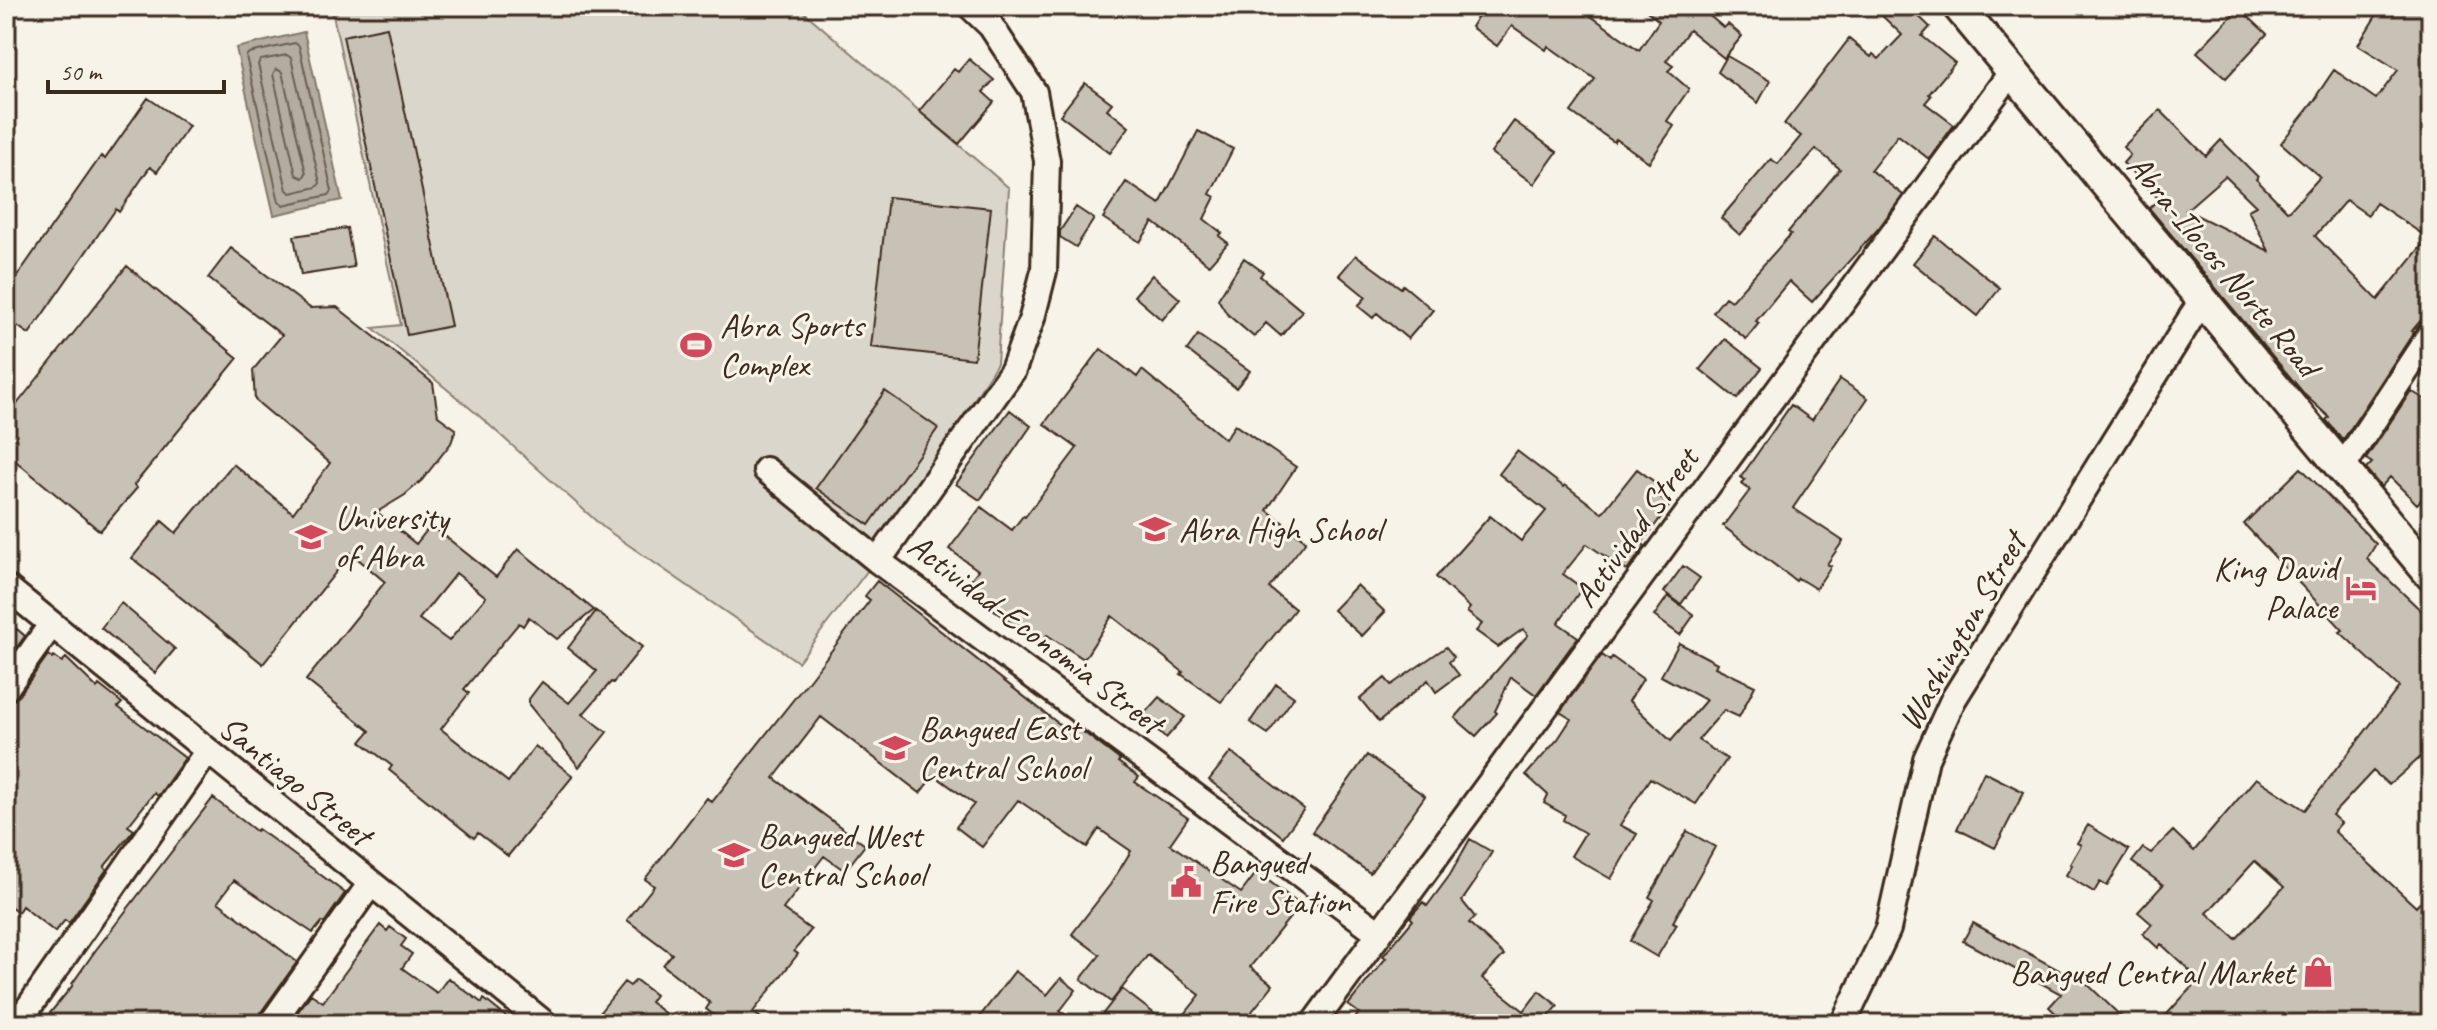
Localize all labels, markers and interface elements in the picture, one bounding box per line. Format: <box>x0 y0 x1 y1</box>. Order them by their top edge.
scale bar <box>48 44 224 94</box>
text: 50 m <box>60 57 103 87</box>
street label: Abra-Ilocos Norte Road <box>2118 145 2332 389</box>
place label: Abra Sports Complex <box>720 304 867 386</box>
sports icon: Abra Sports Complex <box>679 328 713 362</box>
street label: Actividad Street <box>1563 436 1710 615</box>
place label: University of Abra <box>335 496 452 578</box>
place label: Abra High School <box>1179 508 1388 551</box>
school or university icon: Abra High School <box>1138 512 1172 546</box>
school or university icon: University of Abra <box>294 520 328 554</box>
street label: Washington Street <box>1888 521 2038 738</box>
street label: Actividad-Economia Street <box>900 524 1175 746</box>
place label: King David Palace <box>2214 547 2342 629</box>
hotel icon: King David Palace <box>2344 571 2378 605</box>
street label: Santiago Street <box>211 706 384 858</box>
place label: Bangued East Central School <box>919 707 1092 789</box>
school or university icon: Bangued East Central School <box>878 731 912 765</box>
place label: Bangued West Central School <box>758 814 931 896</box>
school or university icon: Bangued West Central School <box>717 838 751 872</box>
place label: Bangued Fire Station <box>1210 841 1352 923</box>
public building icon: Bangued Fire Station <box>1169 865 1203 899</box>
place label: Bangued Central Market <box>2010 951 2298 994</box>
shop icon: Bangued Central Market <box>2301 955 2335 989</box>

